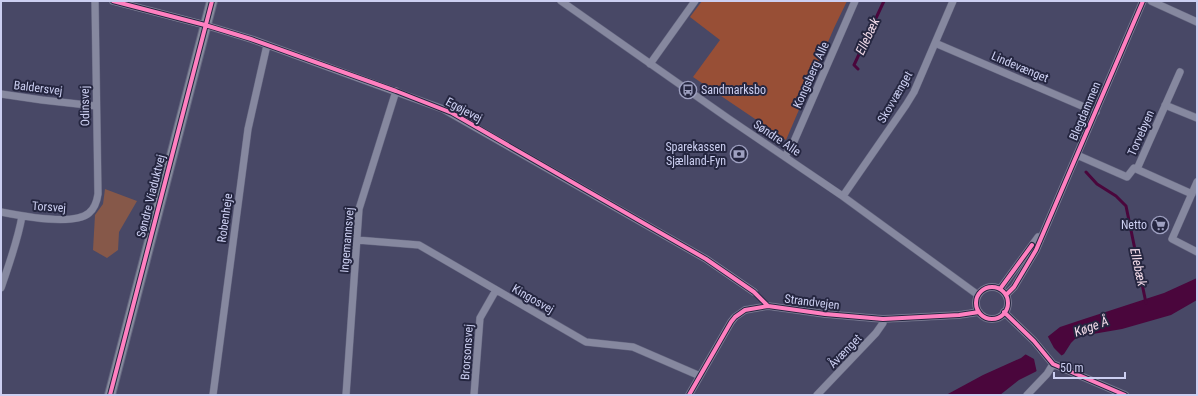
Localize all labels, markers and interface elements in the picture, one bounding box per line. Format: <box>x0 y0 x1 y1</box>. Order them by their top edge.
water label: Ellebæk <box>852 15 883 57</box>
street label: Kongsberg Alle <box>790 39 832 110</box>
street label: Lindevænget <box>989 49 1051 85</box>
street label: Skovvænget <box>875 68 916 125</box>
street label: Baldersvej <box>13 78 63 98</box>
bus stop icon: Sandmarksbo <box>678 80 698 100</box>
street label: Blegdammen <box>1066 80 1104 142</box>
place label: Sandmarksbo <box>701 83 766 97</box>
street label: Odinsvej <box>78 86 92 126</box>
street label: Egøjevej <box>443 95 485 125</box>
street label: Torvebyen <box>1125 108 1157 158</box>
street label: Søndre Alle <box>751 117 804 159</box>
place label: Sparekassen Sjælland-Fyn <box>665 140 726 168</box>
bank icon: Sparekassen Sjælland-Fyn <box>729 144 749 164</box>
street label: Søndre Viaduktvej <box>134 153 168 239</box>
street label: Robenheje <box>215 192 235 243</box>
street label: Torsvej <box>31 199 67 215</box>
street label: Ingemannsvej <box>337 207 357 273</box>
supermarket icon: Netto <box>1150 215 1170 235</box>
place label: Netto <box>1121 218 1147 232</box>
water label: Ellebæk <box>1127 246 1150 288</box>
street label: Kingosvej <box>510 281 556 317</box>
street label: Strandvejen <box>784 292 841 312</box>
water label: Køge Å <box>1072 313 1110 340</box>
street label: Brorsonsvej <box>458 324 476 380</box>
street label: Åvænget <box>824 330 865 371</box>
scale bar <box>1054 354 1125 380</box>
text: 50 m <box>1060 361 1084 375</box>

